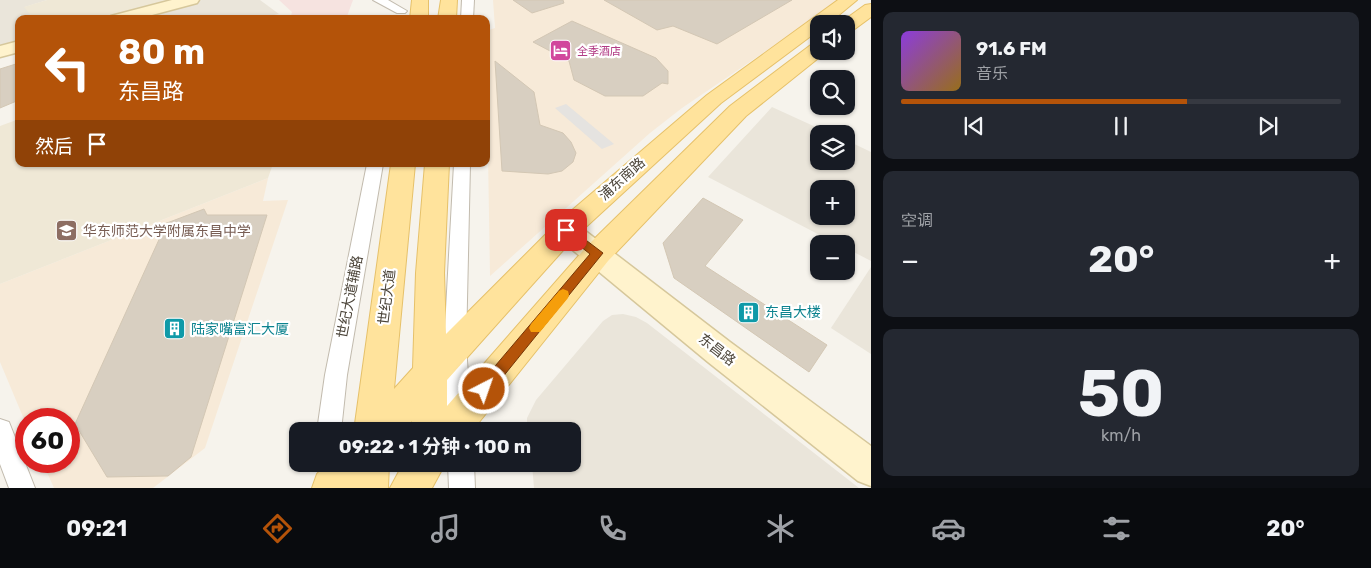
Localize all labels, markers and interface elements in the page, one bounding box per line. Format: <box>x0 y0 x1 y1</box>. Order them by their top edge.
map controls <box>810 15 855 280</box>
button: sound <box>810 15 855 60</box>
text: 80 m <box>118 31 205 73</box>
icon: left <box>35 35 100 100</box>
text: 91.6 FM <box>976 37 1047 60</box>
hotel icon: 全季酒店 <box>549 39 573 63</box>
place label: 全季酒店 <box>577 45 621 58</box>
text: 音乐 <box>976 64 1008 83</box>
button: search <box>810 70 855 115</box>
text: 东昌路 <box>118 78 184 105</box>
icon: previous <box>960 112 988 140</box>
icon: pause <box>1107 112 1135 140</box>
icon: next <box>1254 112 1282 140</box>
button: layers <box>810 125 855 170</box>
icon: arrive <box>83 130 111 158</box>
text: 然后 <box>35 135 73 158</box>
street label: 浦东南路 <box>596 154 648 204</box>
button: + <box>810 180 855 225</box>
pin <box>545 209 587 251</box>
text: 空调 <box>901 211 933 230</box>
icon: arrive <box>552 216 580 244</box>
school or university icon: 华东师范大学附属东昌中学 <box>55 219 79 243</box>
place label: 华东师范大学附属东昌中学 <box>83 223 251 240</box>
button: − <box>810 235 855 280</box>
text: 20° <box>1088 236 1154 282</box>
text: − <box>901 244 919 277</box>
text: + <box>1324 244 1341 277</box>
street label: 世纪大道辅路 <box>334 254 366 340</box>
street label: 世纪大道 <box>375 268 399 326</box>
building icon: 东昌大楼 <box>737 300 761 324</box>
place label: 东昌大楼 <box>765 304 821 321</box>
building icon: 陆家嘴富汇大厦 <box>163 317 187 341</box>
place label: 陆家嘴富汇大厦 <box>191 321 289 338</box>
street label: 东昌路 <box>695 330 739 370</box>
text: 50 <box>1078 355 1164 432</box>
position arrow <box>457 362 509 414</box>
speed limit sign: 60 <box>15 408 80 473</box>
text: km/h <box>1101 426 1141 445</box>
text: 09:22 · 1 分钟 · 100 m <box>339 435 531 458</box>
icon: directions <box>260 511 295 546</box>
icon: music <box>428 511 463 546</box>
icon: phone <box>595 511 630 546</box>
icon: climate <box>763 511 798 546</box>
icon: car <box>931 511 966 546</box>
icon: filters <box>1099 511 1134 546</box>
text: 09:21 <box>66 515 127 542</box>
text: 20° <box>1266 515 1305 542</box>

